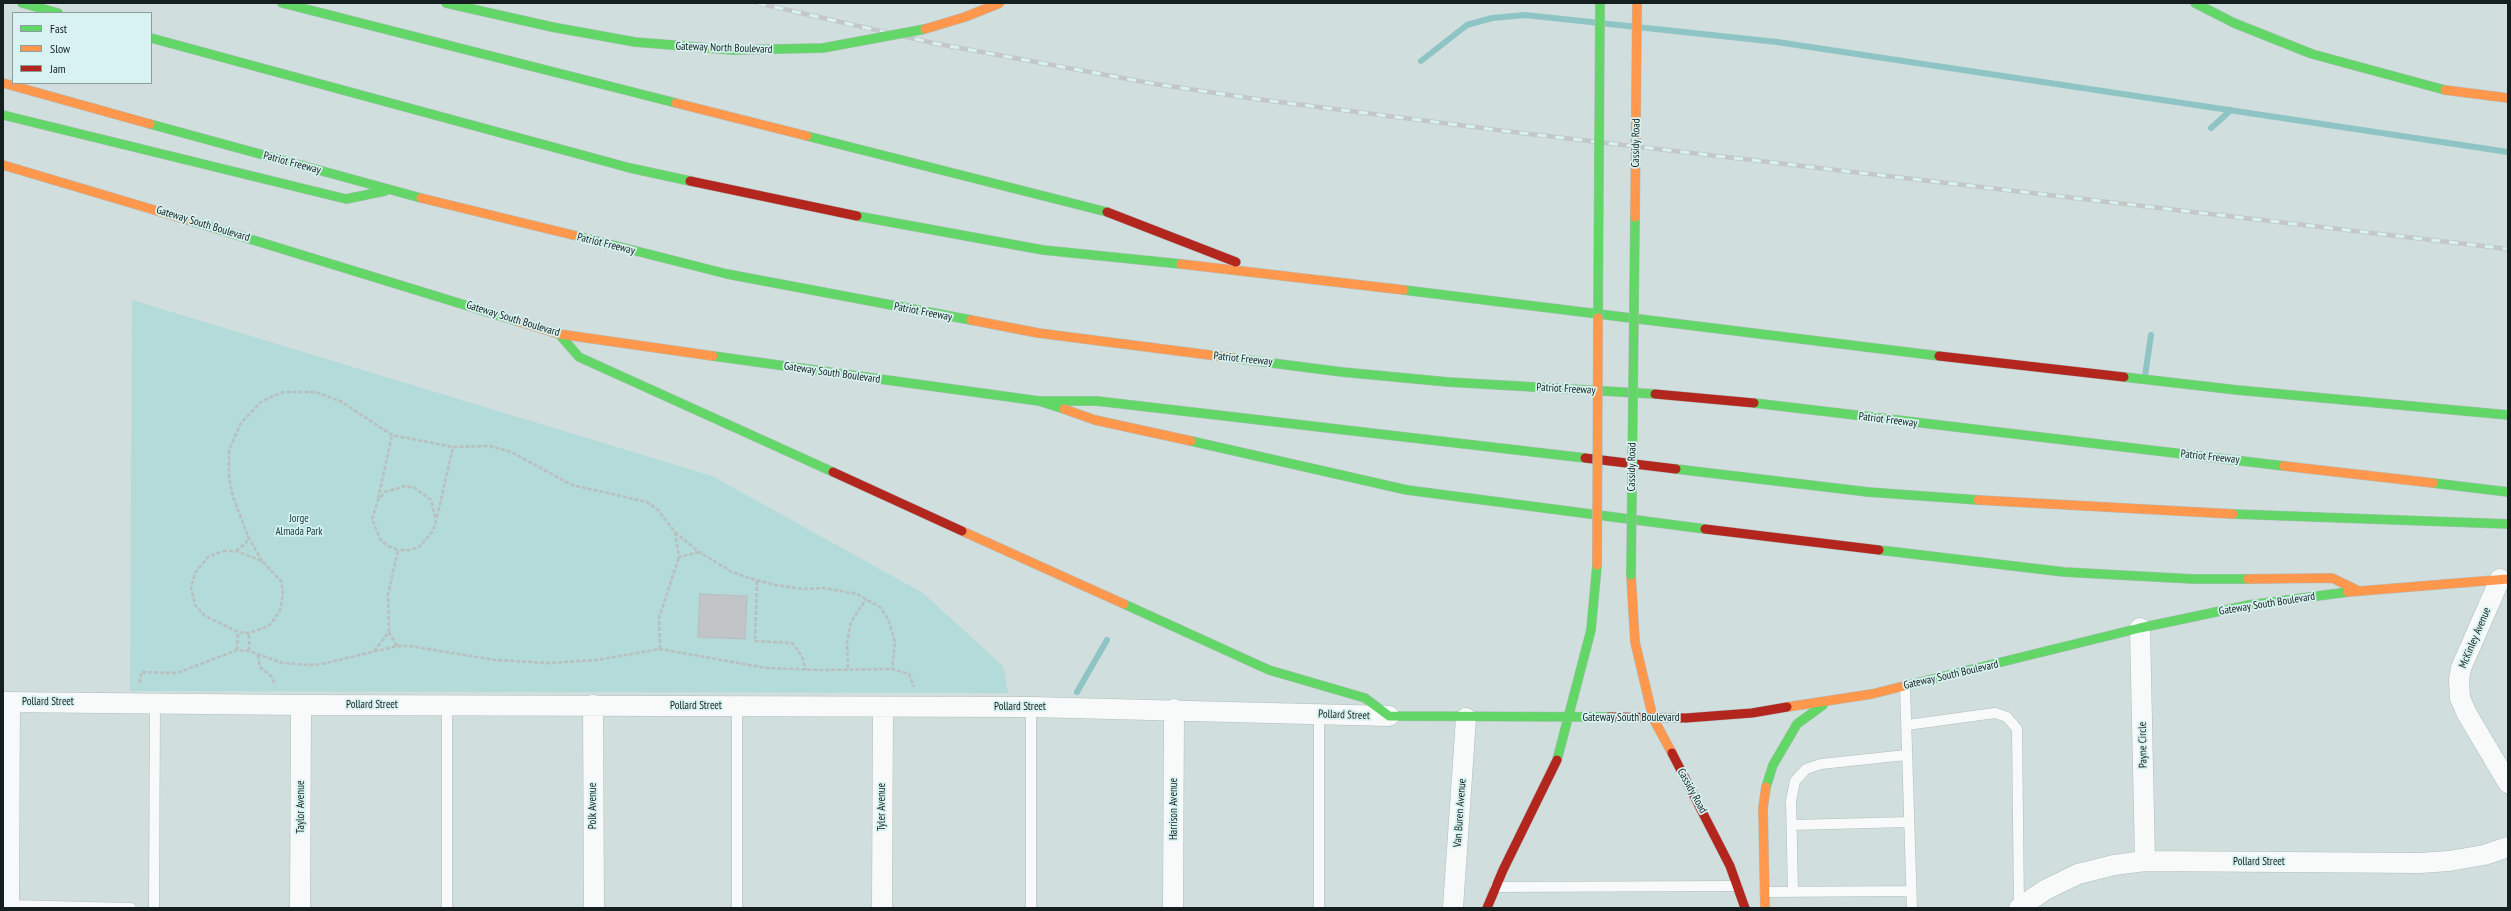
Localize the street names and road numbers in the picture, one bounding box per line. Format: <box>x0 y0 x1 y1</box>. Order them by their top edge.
street label: Gateway North Boulevard <box>675 40 773 56</box>
street label: Cassidy Road <box>1629 118 1643 168</box>
street label: Patriot Freeway <box>262 149 322 177</box>
street label: Gateway South Boulevard <box>155 203 251 245</box>
street label: Patriot Freeway <box>576 230 636 258</box>
street label: Gateway South Boulevard <box>465 298 561 340</box>
street label: Patriot Freeway <box>893 300 953 324</box>
street label: Patriot Freeway <box>1213 349 1273 369</box>
street label: Gateway South Boulevard <box>783 360 881 386</box>
street label: Patriot Freeway <box>1536 381 1596 397</box>
street label: Patriot Freeway <box>1858 410 1918 430</box>
street label: Cassidy Road <box>1625 442 1639 492</box>
street label: Patriot Freeway <box>2180 447 2240 467</box>
street label: Gateway South Boulevard <box>2218 590 2316 618</box>
street label: McKinley Avenue <box>2456 606 2494 670</box>
street label: Gateway South Boulevard <box>1902 658 2000 692</box>
street label: Pollard Street <box>22 695 74 709</box>
street label: Pollard Street <box>346 698 398 712</box>
street label: Pollard Street <box>670 699 722 713</box>
street label: Pollard Street <box>994 700 1046 714</box>
street label: Pollard Street <box>1318 708 1370 722</box>
street label: Gateway South Boulevard <box>1582 711 1680 725</box>
street label: Payne Circle <box>2136 722 2150 768</box>
street label: Cassidy Road <box>1674 766 1710 816</box>
street label: Harrison Avenue <box>1167 778 1181 840</box>
street label: Van Buren Avenue <box>1451 778 1469 848</box>
street label: Taylor Avenue <box>294 781 308 833</box>
street label: Polk Avenue <box>586 783 600 829</box>
street label: Tyler Avenue <box>875 783 889 831</box>
street label: Pollard Street <box>2233 855 2285 869</box>

